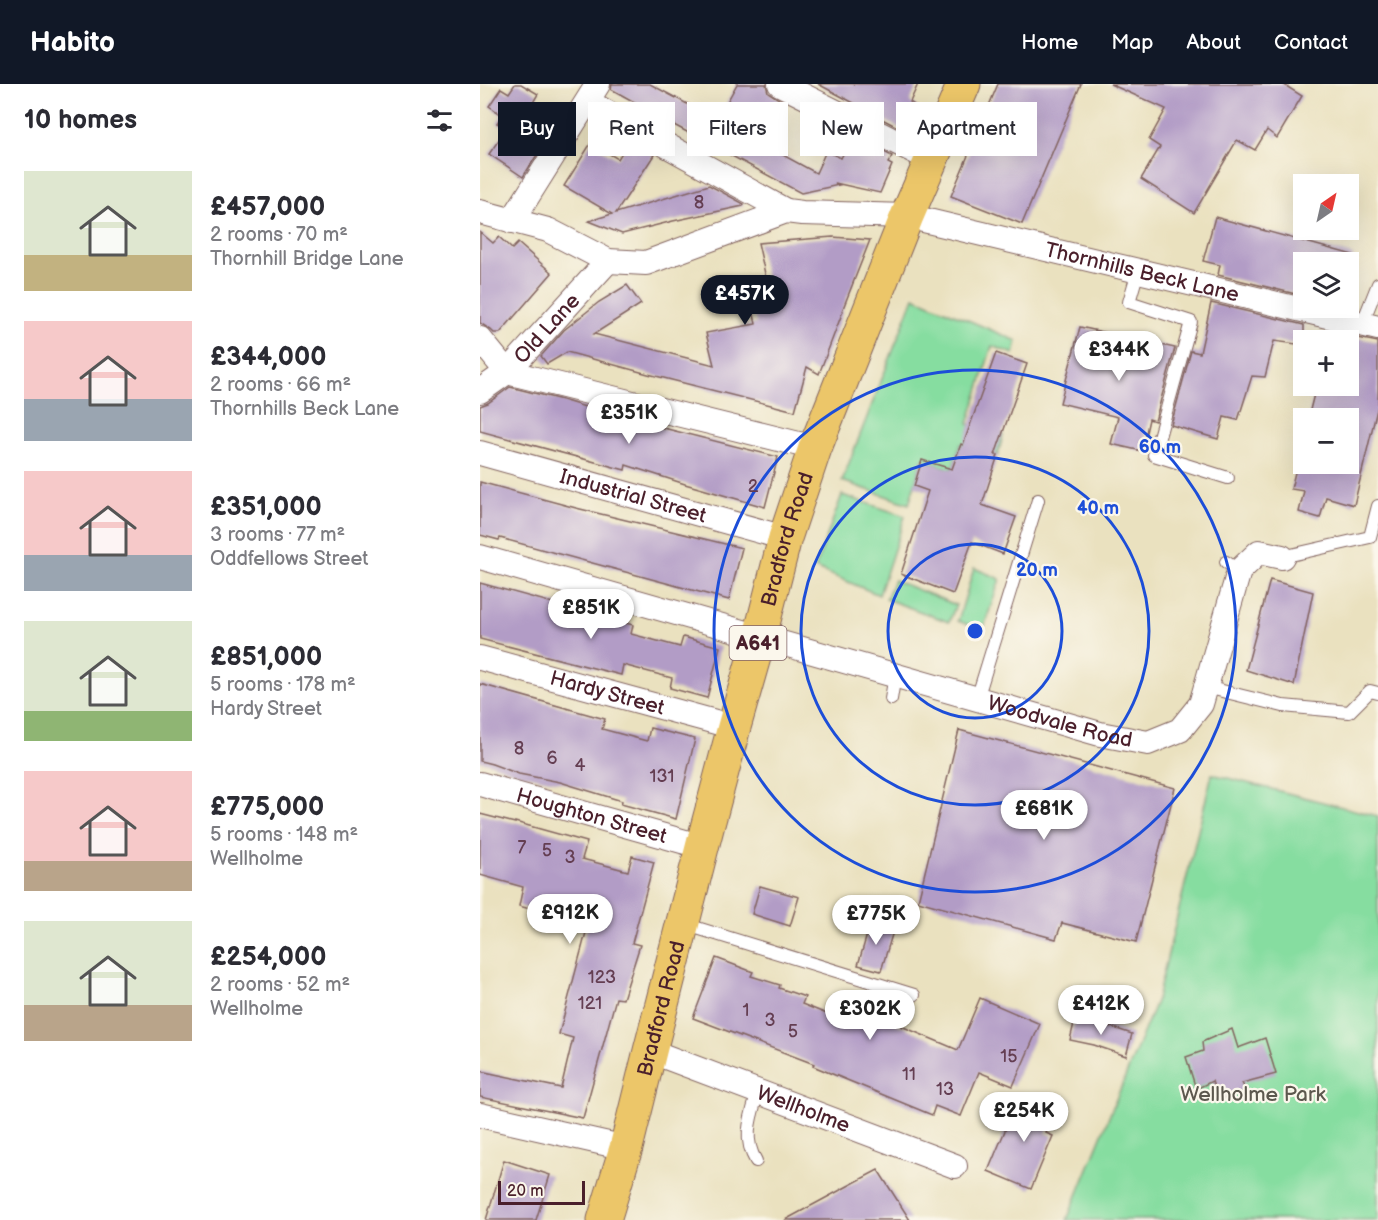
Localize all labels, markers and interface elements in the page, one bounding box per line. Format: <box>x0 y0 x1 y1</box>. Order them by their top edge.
text: Habito <box>30 26 115 59</box>
text: Home <box>1021 30 1078 55</box>
text: Map <box>1111 30 1153 55</box>
text: About <box>1186 30 1241 55</box>
text: Contact <box>1274 30 1348 55</box>
chip: Buy <box>498 102 576 156</box>
chip: Rent <box>588 102 675 156</box>
chip: Filters <box>687 102 788 156</box>
chip: New <box>800 102 884 156</box>
chip: Apartment <box>896 102 1037 156</box>
icon: filters <box>423 104 456 137</box>
text: 10 homes <box>24 105 137 136</box>
north arrow <box>1293 174 1359 240</box>
map controls <box>1293 174 1359 474</box>
text: £457,000 <box>210 192 325 223</box>
house number: 8 <box>694 192 704 213</box>
icon: home <box>72 195 144 267</box>
text: 2 rooms · 70 m² <box>210 223 348 247</box>
street label: Thornhills Beck Lane <box>1042 237 1241 308</box>
text: Thornhill Bridge Lane <box>210 247 404 271</box>
button: layers <box>1293 252 1359 318</box>
pin: £457K <box>703 275 787 326</box>
text: £457K <box>715 282 775 306</box>
street label: Old Lane <box>509 289 585 369</box>
button: + <box>1293 330 1359 396</box>
pin: £344K <box>1077 331 1161 382</box>
text: £344K <box>1088 338 1150 362</box>
text: £344,000 <box>210 342 326 373</box>
icon: home <box>72 345 144 417</box>
text: 2 rooms · 66 m² <box>210 373 351 397</box>
pin: £351K <box>587 394 671 445</box>
text: Thornhills Beck Lane <box>210 397 399 421</box>
text: £351K <box>600 401 658 425</box>
button: − <box>1293 408 1359 474</box>
text: 60 m <box>1139 437 1181 458</box>
street label: Industrial Street <box>557 464 710 529</box>
street label: Bradford Road <box>756 469 819 609</box>
house number: 2 <box>748 476 759 497</box>
text: £351,000 <box>210 492 322 523</box>
icon: home <box>72 495 144 567</box>
text: 40 m <box>1077 498 1119 519</box>
text: 3 rooms · 77 m² <box>210 523 345 547</box>
text: Oddfellows Street <box>210 547 368 571</box>
text: 20 m <box>1016 560 1058 581</box>
pin: £851K <box>549 589 633 640</box>
text: £851K <box>562 596 620 620</box>
centre of rings <box>965 621 985 641</box>
road number: A641 <box>730 626 786 660</box>
text: £851,000 <box>210 642 322 673</box>
icon: home <box>72 645 144 717</box>
street label: Hardy Street <box>547 666 668 721</box>
text: 5 rooms · 178 m² <box>210 673 356 697</box>
street label: Woodvale Road <box>985 691 1134 753</box>
text: Hardy Street <box>210 697 322 721</box>
house number: 8 <box>514 738 524 759</box>
house number: 6 <box>547 748 558 769</box>
house number: 4 <box>575 755 586 776</box>
house number: 131 <box>649 766 675 787</box>
street label: Houghton Street <box>513 783 670 849</box>
pin: £681K <box>1002 790 1086 841</box>
text: £775,000 <box>210 792 324 823</box>
icon: home <box>72 795 144 867</box>
text: £681K <box>1015 797 1073 821</box>
text: 5 rooms · 148 m² <box>210 823 358 847</box>
house number: 7 <box>518 837 527 858</box>
house number: 5 <box>542 840 552 861</box>
text: Wellholme <box>210 847 303 871</box>
house number: 3 <box>564 847 576 868</box>
pin: £912K <box>528 894 612 945</box>
pin: £775K <box>834 895 918 946</box>
text: £912K <box>541 901 599 925</box>
text: £775K <box>846 902 906 926</box>
street label: Bradford Road <box>632 938 691 1079</box>
text: £254,000 <box>210 942 326 973</box>
icon: home <box>72 945 144 1017</box>
house number: 123 <box>588 967 616 988</box>
text: 2 rooms · 52 m² <box>210 973 350 997</box>
pin: £412K <box>1059 985 1143 1036</box>
pin: £302K <box>828 990 912 1041</box>
text: £412K <box>1072 992 1130 1016</box>
house number: 121 <box>578 993 602 1014</box>
text: Wellholme <box>210 997 303 1021</box>
text: £302K <box>839 997 901 1021</box>
house number: 1 <box>743 1000 749 1021</box>
house number: 3 <box>764 1010 776 1031</box>
house number: 5 <box>788 1021 798 1042</box>
house number: 15 <box>1000 1046 1018 1067</box>
house number: 11 <box>902 1064 916 1085</box>
house number: 13 <box>936 1079 954 1100</box>
street label: Wellholme <box>753 1080 853 1138</box>
park label: Wellholme Park <box>1180 1082 1327 1107</box>
pin: £254K <box>982 1092 1066 1143</box>
text: £254K <box>993 1099 1055 1123</box>
scale bar <box>498 1178 585 1206</box>
text: 20 m <box>507 1182 543 1201</box>

